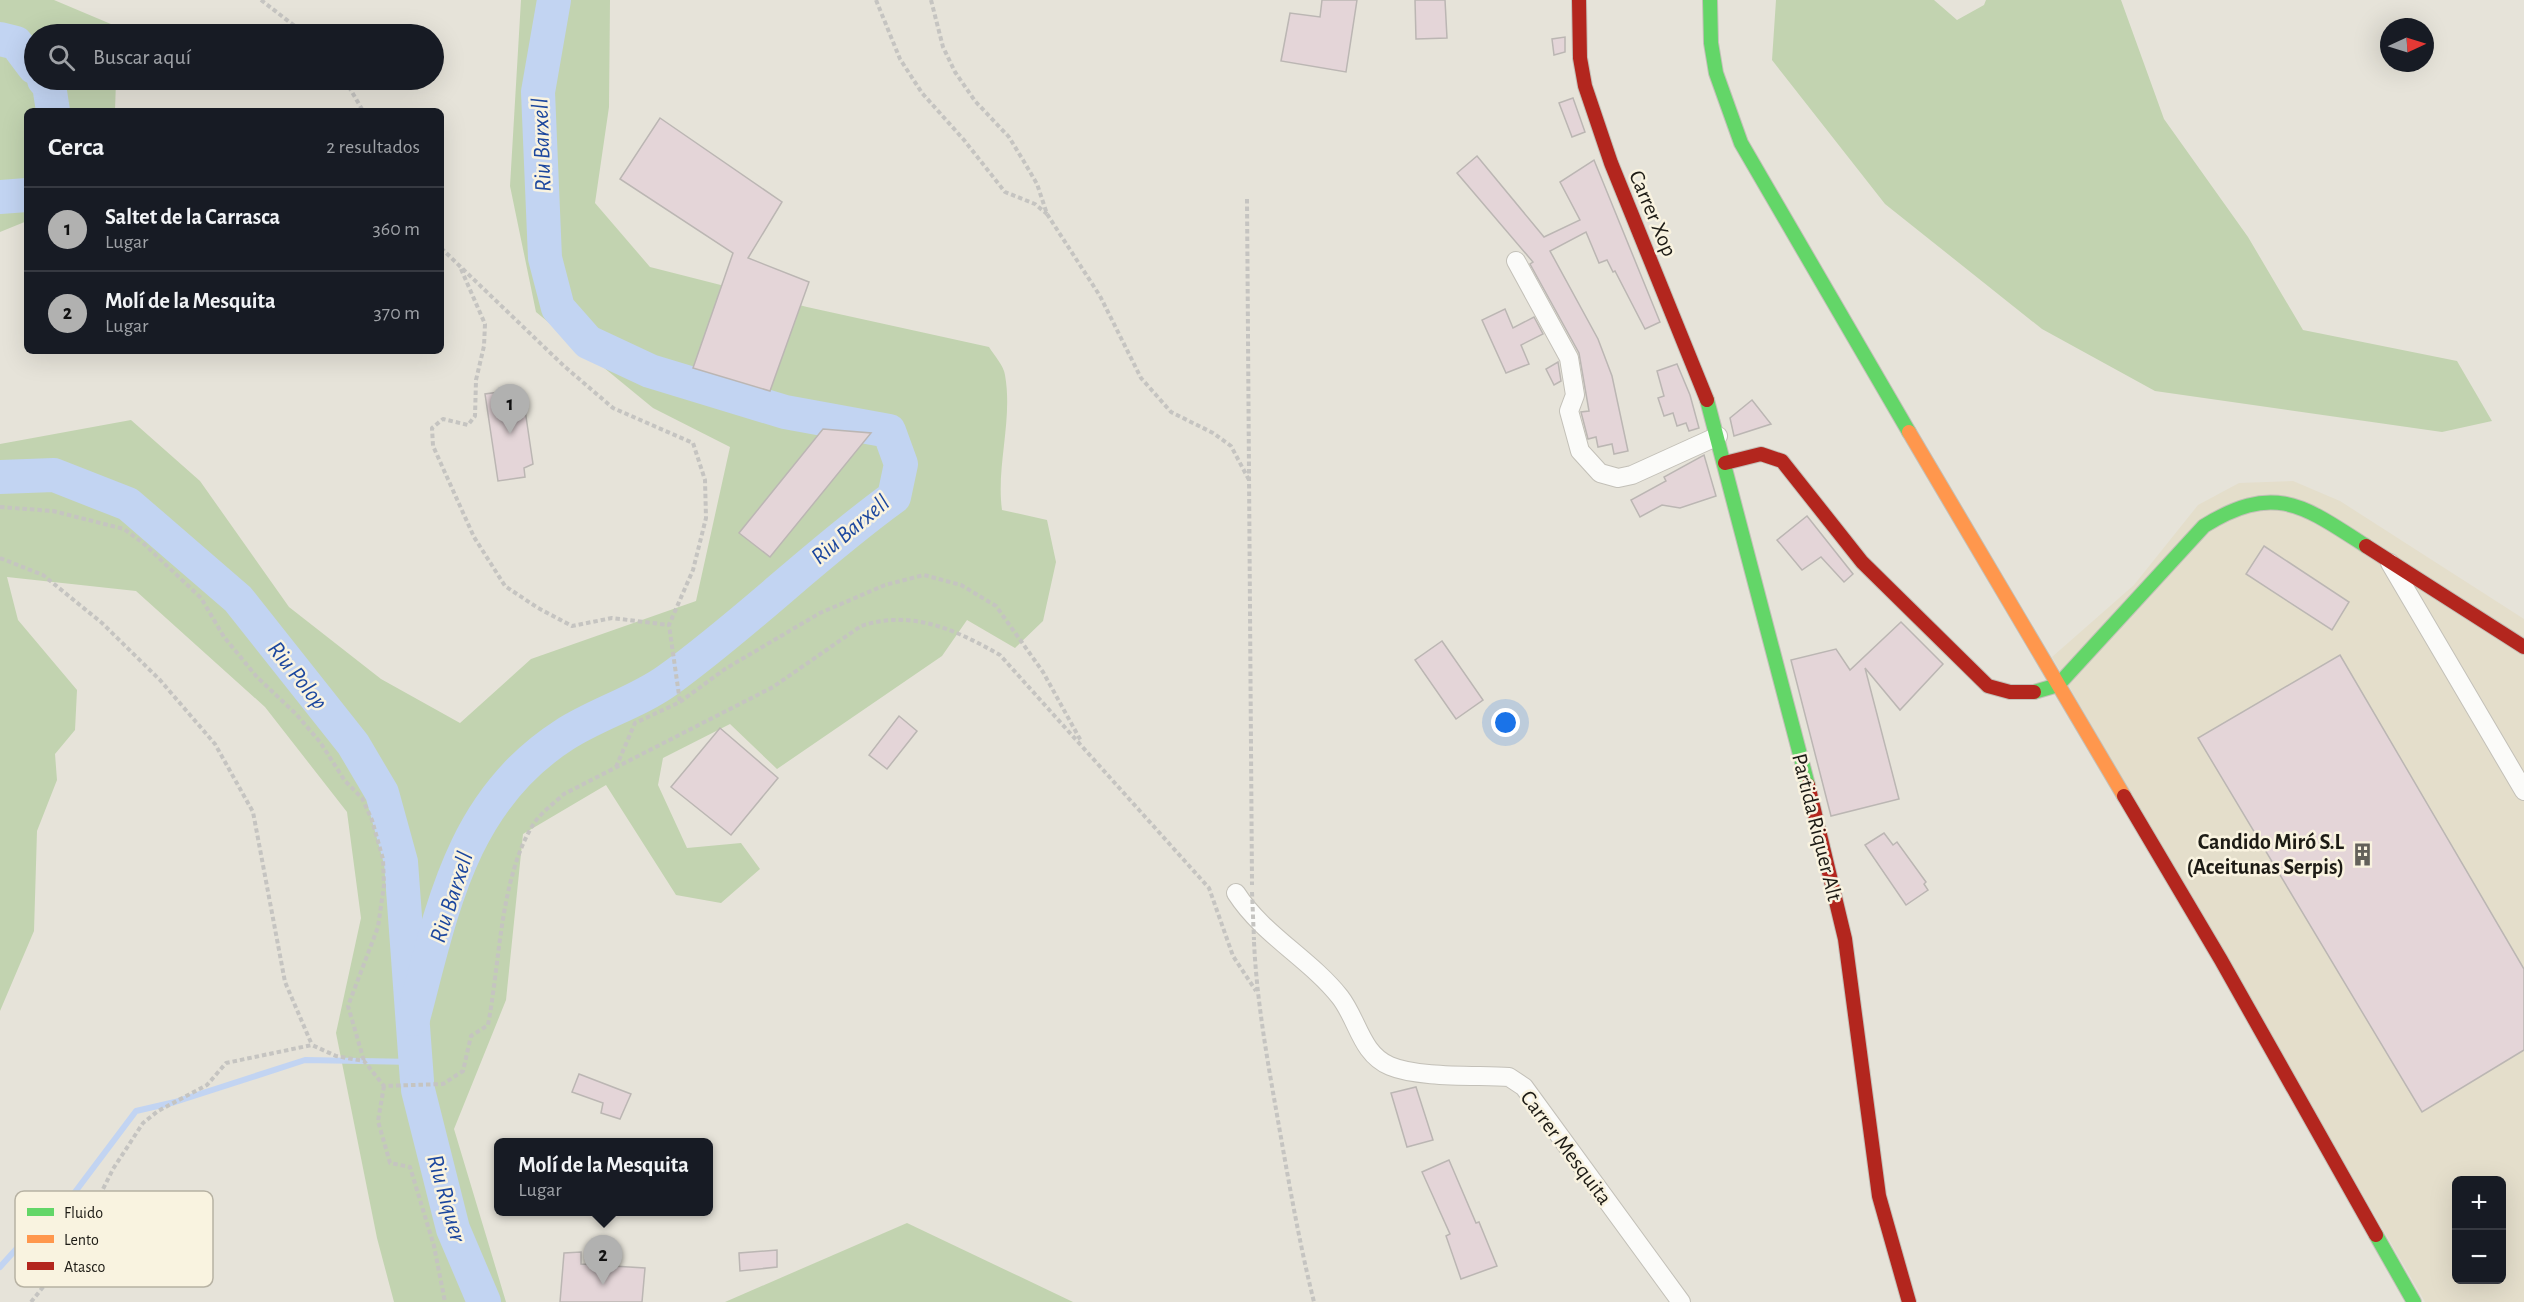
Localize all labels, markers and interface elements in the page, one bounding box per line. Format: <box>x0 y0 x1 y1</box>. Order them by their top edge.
north arrow <box>2380 18 2434 72</box>
search box <box>24 24 444 90</box>
icon: search <box>45 41 78 74</box>
text: Buscar aquí <box>93 46 191 68</box>
water label: Riu Barxell <box>528 97 556 192</box>
text: Cerca <box>48 134 105 160</box>
text: 2 resultados <box>326 137 420 157</box>
street label: Carrer Xop <box>1625 167 1681 260</box>
text: Saltet de la Carrasca <box>105 206 280 228</box>
text: 1 <box>64 219 71 239</box>
text: 360 m <box>373 219 420 239</box>
text: Lugar <box>105 232 148 252</box>
text: Molí de la Mesquita <box>105 290 276 312</box>
text: 2 <box>63 303 72 323</box>
text: 370 m <box>374 303 420 323</box>
text: Lugar <box>105 316 148 336</box>
pin: 1 <box>490 384 530 434</box>
water label: Riu Barxell <box>807 490 895 569</box>
water label: Riu Polop <box>263 637 332 714</box>
your location <box>1491 708 1520 737</box>
street label: Partida Riquer Alt <box>1788 751 1846 903</box>
place label: Candido Miró S.L (Aceitunas Serpis) <box>2186 831 2344 878</box>
building icon: Candido Miró S.L (Aceitunas Serpis) <box>2349 841 2375 867</box>
water label: Riu Barxell <box>426 849 478 946</box>
street label: Carrer Mesquita <box>1516 1086 1616 1209</box>
popup <box>494 1138 713 1216</box>
water label: Riu Riquer <box>422 1152 470 1246</box>
text: Molí de la Mesquita <box>518 1154 689 1176</box>
map controls <box>2452 1176 2506 1284</box>
button: + <box>2452 1176 2506 1230</box>
text: Lugar <box>518 1180 562 1200</box>
legend <box>15 1191 213 1287</box>
text: Fluido <box>64 1205 103 1221</box>
button: − <box>2452 1230 2506 1284</box>
text: Lento <box>64 1232 99 1248</box>
pin: 2 <box>584 1236 622 1285</box>
text: Atasco <box>64 1259 106 1275</box>

